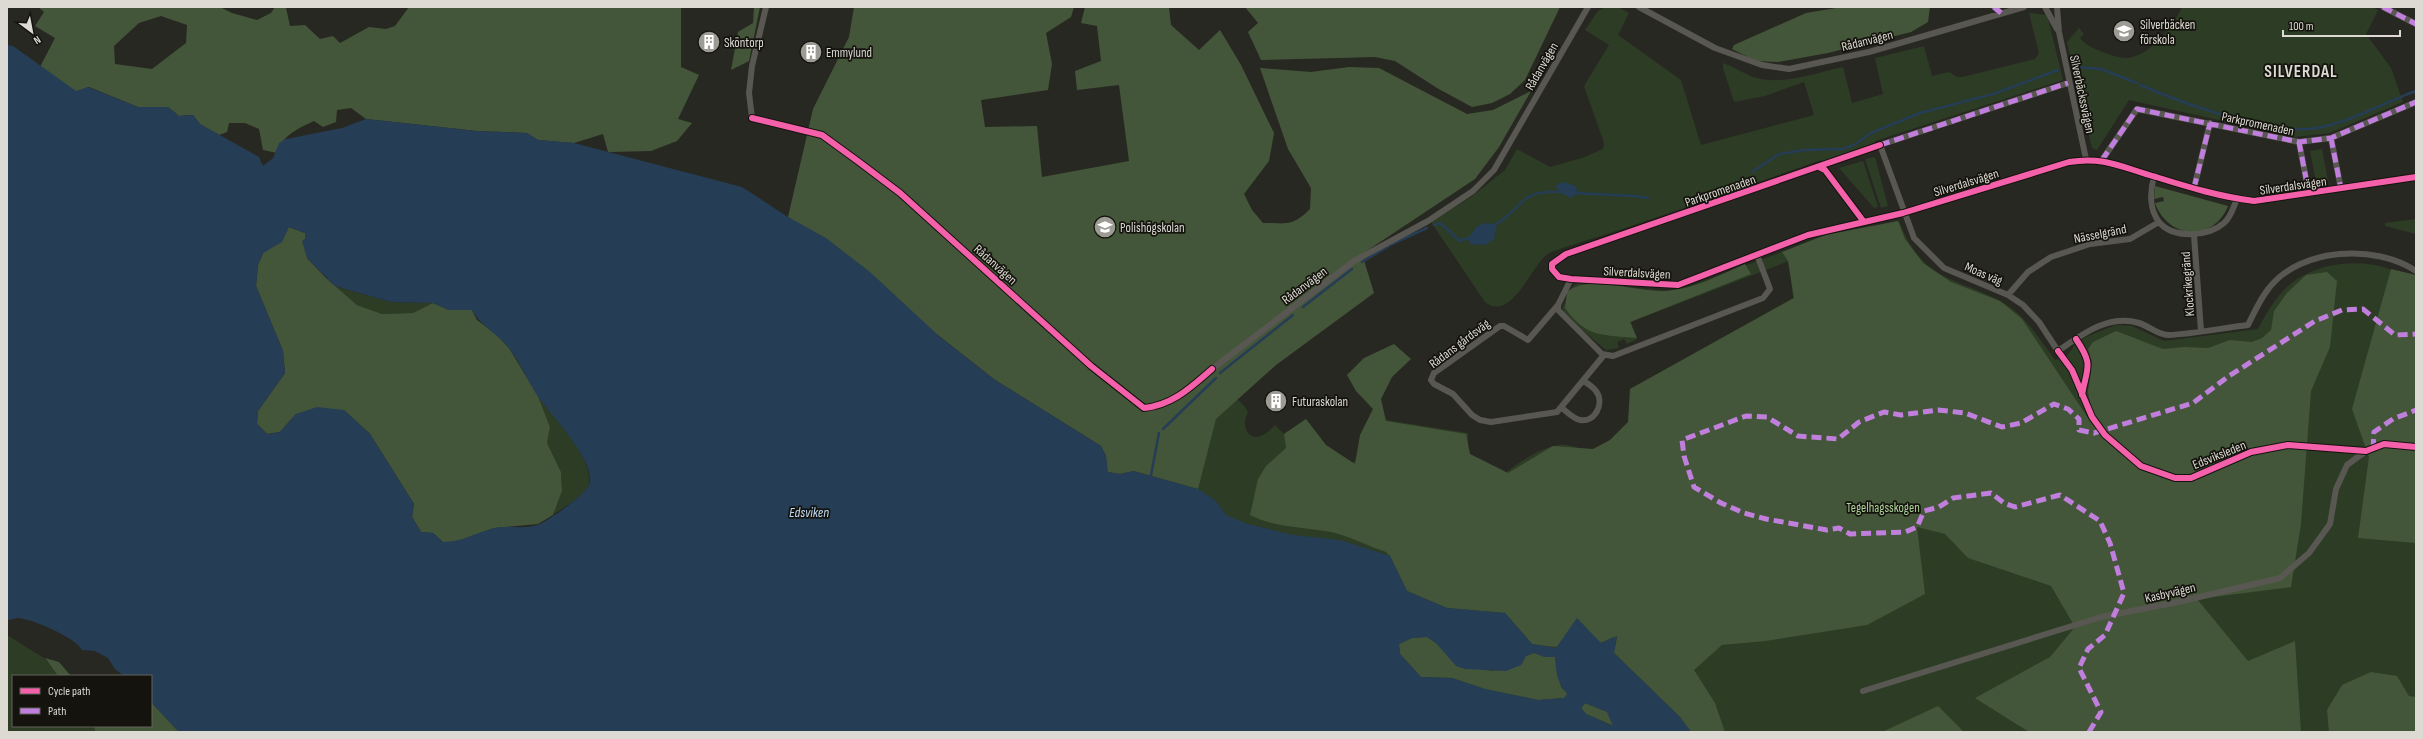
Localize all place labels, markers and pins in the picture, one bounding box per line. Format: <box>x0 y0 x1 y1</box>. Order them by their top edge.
place label: Silverbäcken förskola <box>2140 17 2195 48</box>
school or university icon: Silverbäcken förskola <box>2111 18 2137 44</box>
building icon: Sköntorp <box>696 29 722 55</box>
place label: Sköntorp <box>724 35 764 51</box>
building icon: Emmylund <box>798 39 824 65</box>
place label: Emmylund <box>826 45 872 61</box>
school or university icon: Polishögskolan <box>1092 214 1118 240</box>
place label: Polishögskolan <box>1120 220 1185 236</box>
building icon: Futuraskolan <box>1263 388 1289 414</box>
place label: Futuraskolan <box>1292 394 1348 410</box>

